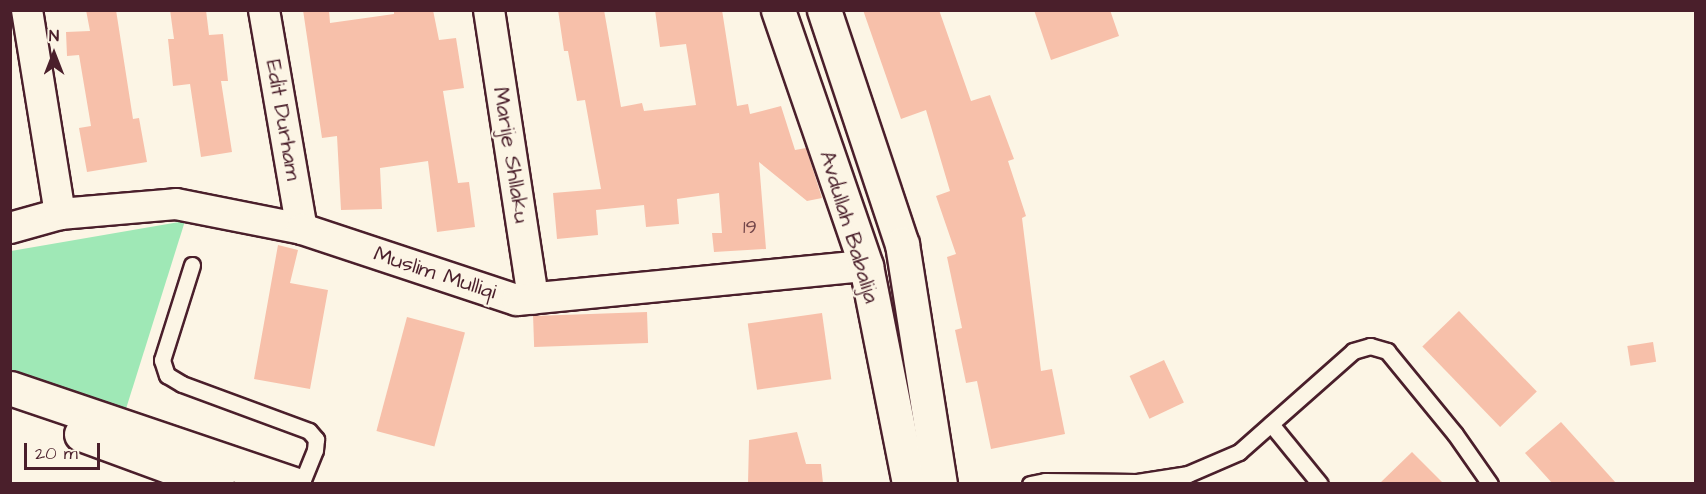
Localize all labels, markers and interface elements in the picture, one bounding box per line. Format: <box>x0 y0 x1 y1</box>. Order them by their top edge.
north arrow <box>24 24 84 84</box>
text: N <box>49 25 59 47</box>
street label: Edit Durham <box>259 58 307 182</box>
street label: Marije Shllaku <box>487 85 535 225</box>
street label: Avdullah Babalija <box>813 148 885 306</box>
house number: 19 <box>743 215 757 239</box>
street label: Muslim Mulliqi <box>370 241 500 305</box>
scale bar <box>27 431 104 469</box>
text: 20 m <box>35 441 78 466</box>

